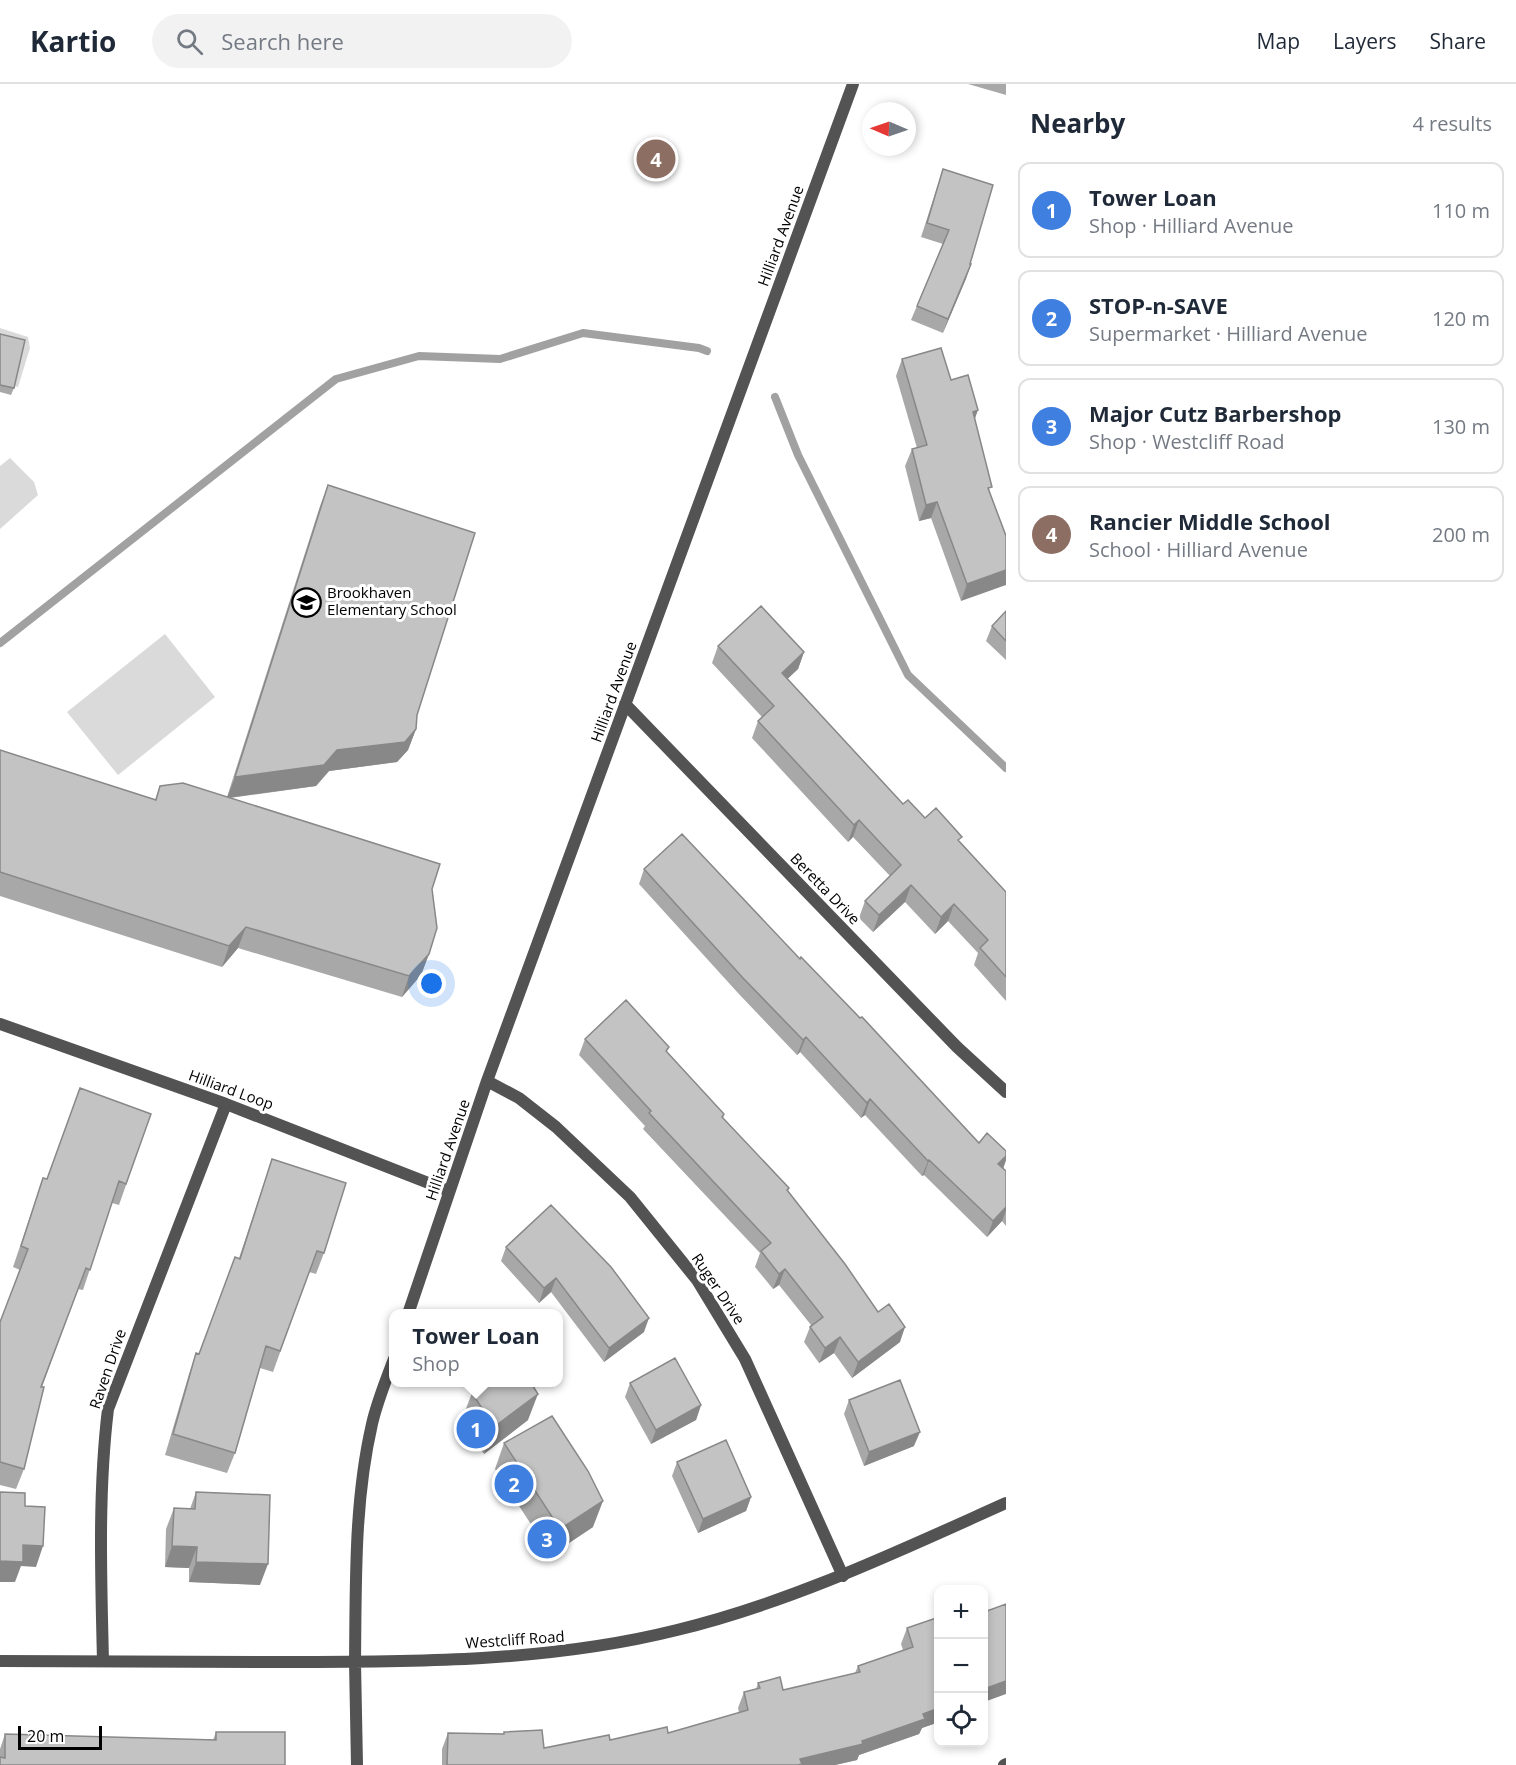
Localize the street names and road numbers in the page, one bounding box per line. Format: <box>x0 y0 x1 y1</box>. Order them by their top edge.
street label: Hilliard Avenue <box>753 182 808 289</box>
street label: Hilliard Avenue <box>586 638 641 745</box>
street label: Beretta Drive <box>786 848 865 928</box>
street label: Hilliard Loop <box>186 1064 276 1114</box>
street label: Hilliard Avenue <box>420 1096 474 1203</box>
street label: Ruger Drive <box>688 1249 750 1328</box>
street label: Raven Drive <box>84 1326 130 1411</box>
street label: Westcliff Road <box>465 1626 565 1652</box>

